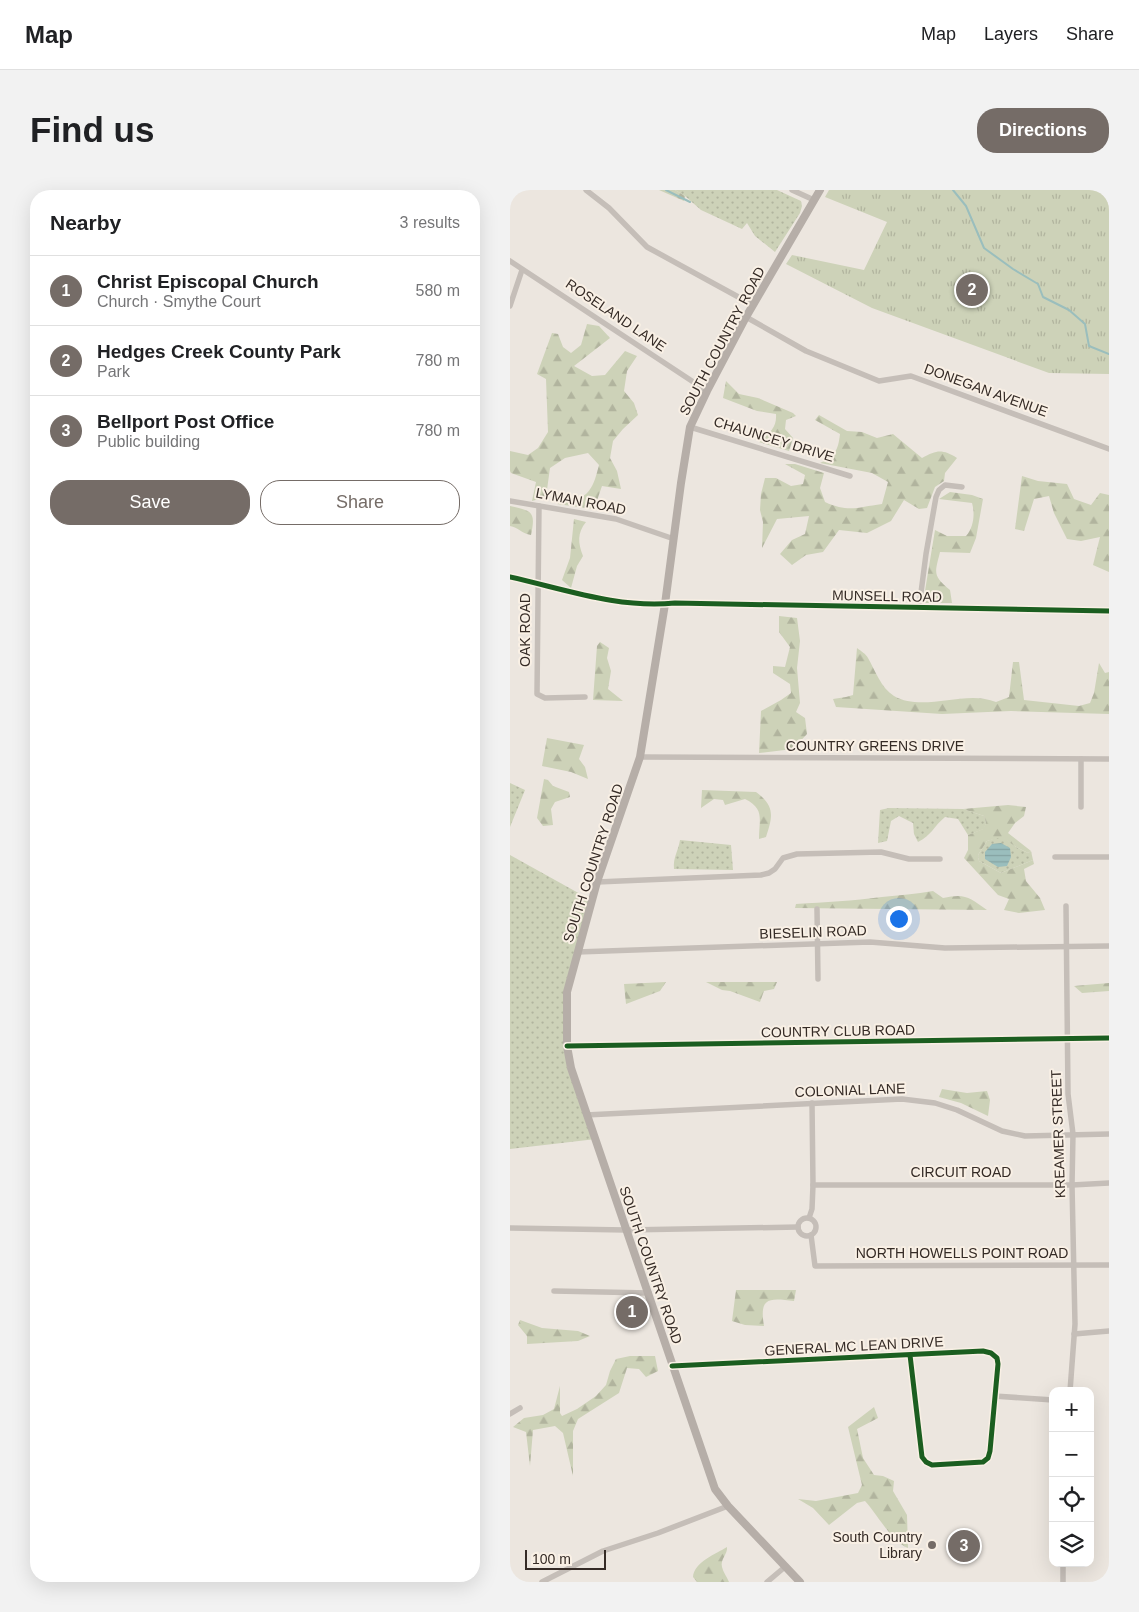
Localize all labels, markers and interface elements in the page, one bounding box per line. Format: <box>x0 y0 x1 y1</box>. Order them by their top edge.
text: Map <box>25 21 73 48</box>
text: Map <box>921 24 956 44</box>
text: Layers <box>984 24 1038 44</box>
text: Share <box>1066 24 1114 44</box>
button: Directions <box>977 108 1109 153</box>
text: Find us <box>30 110 154 149</box>
text: Nearby <box>50 211 121 234</box>
text: 3 results <box>400 214 460 231</box>
street label: SOUTH COUNTRY ROAD <box>676 264 768 418</box>
text: Christ Episcopal Church <box>97 271 319 292</box>
pin: 2 <box>956 271 988 309</box>
street label: ROSELAND LANE <box>563 276 669 354</box>
text: 1 <box>62 282 70 299</box>
text: 580 m <box>416 282 460 299</box>
text: Church · Smythe Court <box>97 293 261 310</box>
text: Hedges Creek County Park <box>97 341 341 362</box>
text: 2 <box>62 352 70 369</box>
text: 780 m <box>416 352 460 369</box>
street label: DONEGAN AVENUE <box>922 360 1050 420</box>
text: Park <box>97 363 130 380</box>
text: Bellport Post Office <box>97 411 274 432</box>
street label: CHAUNCEY DRIVE <box>712 413 836 465</box>
text: 3 <box>62 422 70 439</box>
text: 780 m <box>416 422 460 439</box>
text: Public building <box>97 433 200 450</box>
button: Save <box>50 480 250 525</box>
button: Share <box>260 480 460 525</box>
street label: LYMAN ROAD <box>535 484 627 518</box>
street label: MUNSELL ROAD <box>832 587 942 605</box>
street label: OAK ROAD <box>517 593 533 667</box>
street label: COUNTRY GREENS DRIVE <box>786 738 964 754</box>
street label: SOUTH COUNTRY ROAD <box>560 782 626 944</box>
your location <box>886 906 912 932</box>
street label: BIESELIN ROAD <box>759 922 867 942</box>
street label: COUNTRY CLUB ROAD <box>761 1022 915 1040</box>
street label: KREAMER STREET <box>1048 1069 1068 1198</box>
street label: COLONIAL LANE <box>794 1080 906 1100</box>
street label: CIRCUIT ROAD <box>911 1164 1011 1180</box>
street label: SOUTH COUNTRY ROAD <box>616 1184 686 1346</box>
street label: NORTH HOWELLS POINT ROAD <box>856 1245 1068 1261</box>
pin: 1 <box>616 1293 648 1331</box>
street label: GENERAL MC LEAN DRIVE <box>764 1333 944 1359</box>
map controls <box>1049 1387 1094 1567</box>
button: + <box>1049 1387 1094 1432</box>
button: − <box>1049 1432 1094 1477</box>
button: locate <box>1049 1477 1094 1522</box>
button: layers <box>1049 1522 1094 1567</box>
pin: 3 <box>948 1527 980 1565</box>
place label: South Country Library <box>833 1529 922 1561</box>
marker: South Country Library <box>926 1539 938 1551</box>
scale bar <box>525 1547 606 1570</box>
text: 100 m <box>532 1551 571 1567</box>

